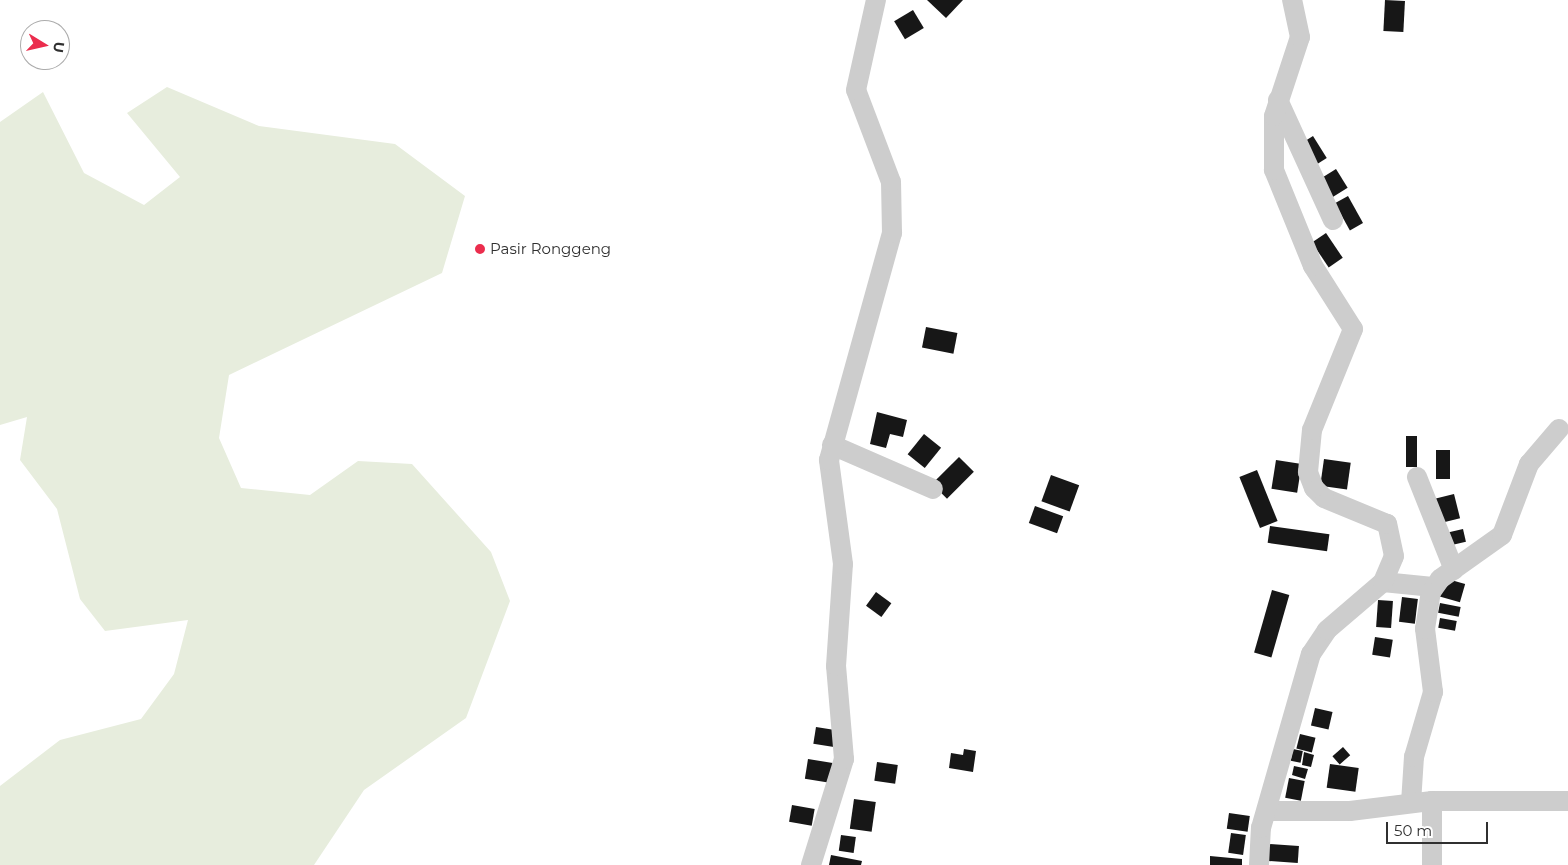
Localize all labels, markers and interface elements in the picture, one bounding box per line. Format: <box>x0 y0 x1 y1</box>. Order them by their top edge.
north arrow <box>20 20 70 70</box>
text: U <box>49 40 69 54</box>
place label: Pasir Ronggeng <box>490 240 611 258</box>
marker: Pasir Ronggeng <box>474 243 486 255</box>
scale bar <box>1388 812 1490 844</box>
text: 50 m <box>1394 821 1432 840</box>

